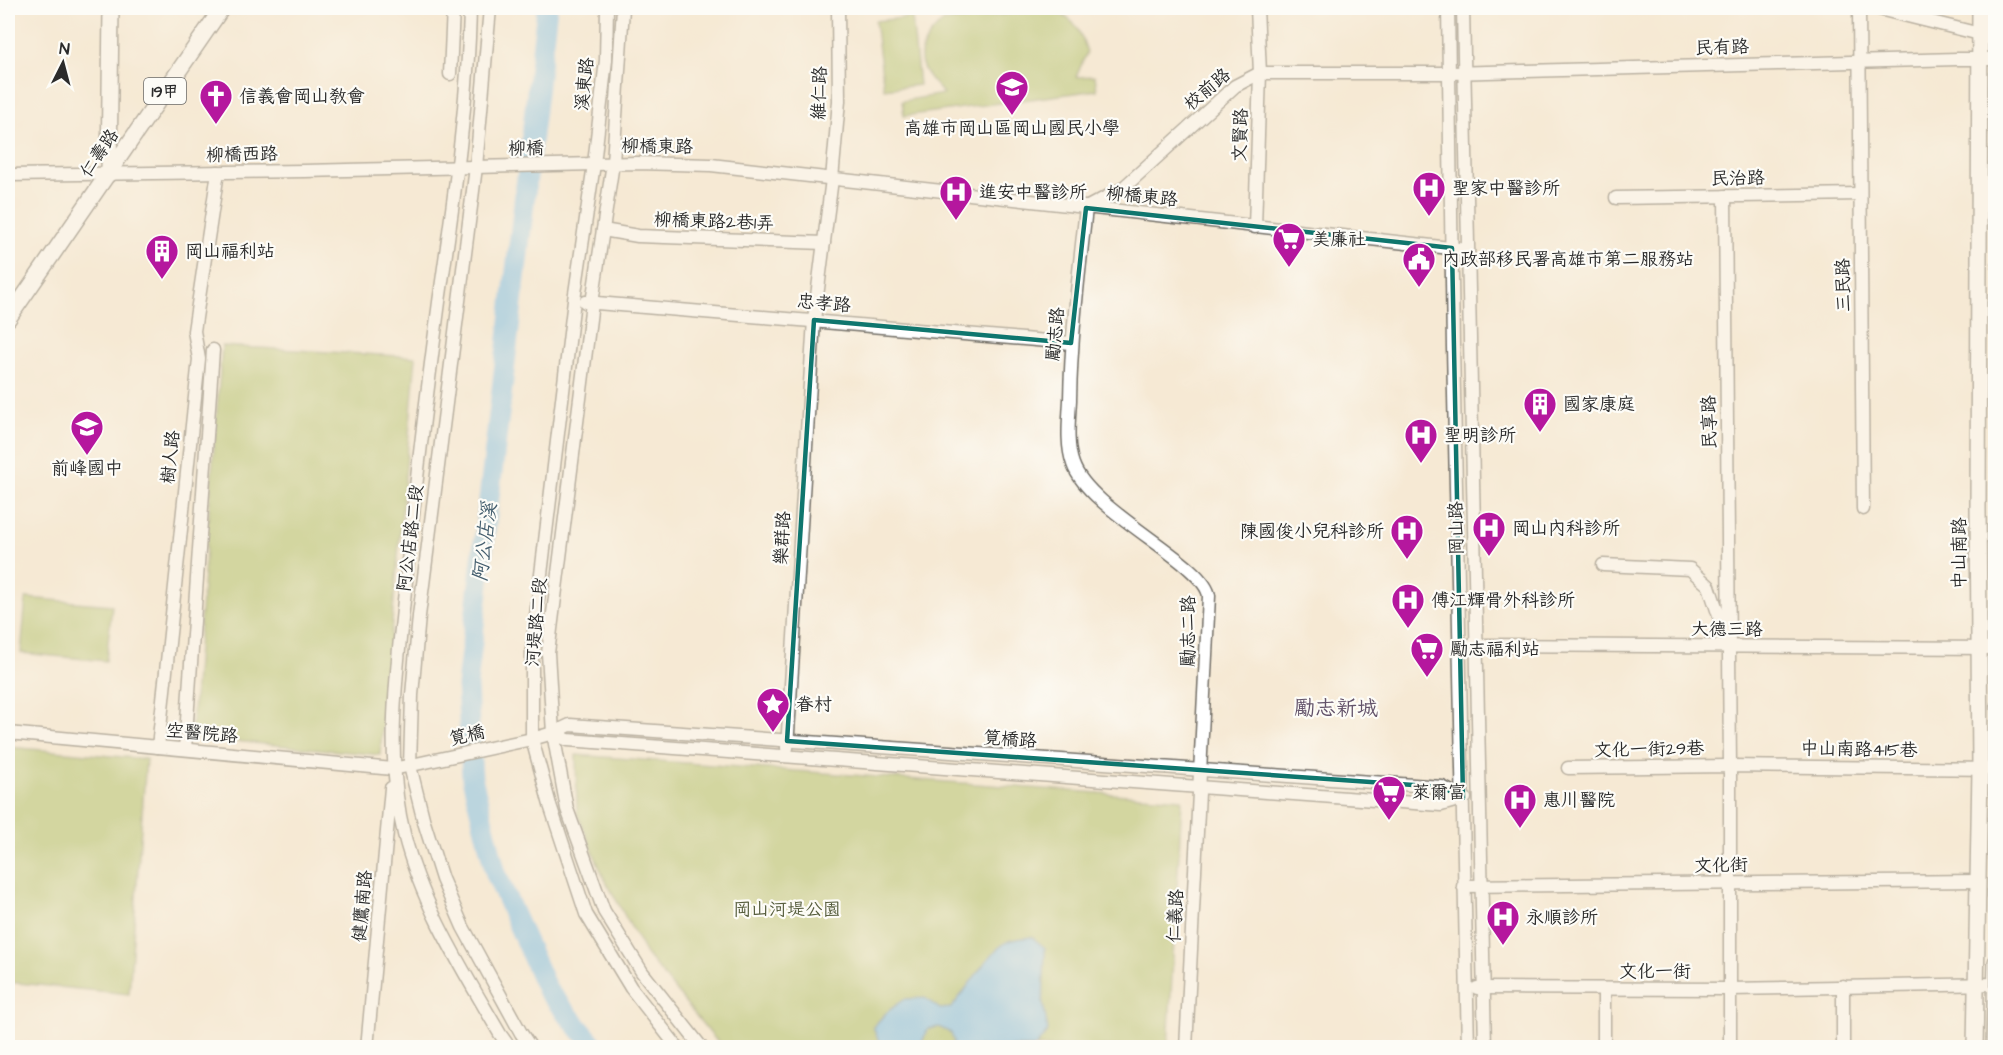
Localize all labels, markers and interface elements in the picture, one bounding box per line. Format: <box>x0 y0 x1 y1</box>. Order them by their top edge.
north arrow <box>33 33 93 93</box>
street label: 民有路 <box>1695 34 1749 61</box>
text: N <box>58 38 71 61</box>
street label: 溪東路 <box>569 56 600 112</box>
street label: 校前路 <box>1179 62 1236 116</box>
street label: 維仁路 <box>806 66 833 120</box>
school or university icon: 高雄市岡山區岡山國民小學 <box>994 69 1030 116</box>
road number: 19甲 <box>144 78 186 104</box>
church icon: 信義會岡山教會 <box>198 78 234 125</box>
place label: 信義會岡山教會 <box>239 84 365 109</box>
street label: 文賢路 <box>1227 108 1254 162</box>
place label: 高雄市岡山區岡山國民小學 <box>904 116 1120 141</box>
street label: 仁壽路 <box>74 124 125 183</box>
street label: 柳橋東路 <box>621 133 693 160</box>
street label: 柳橋 <box>508 136 544 161</box>
street label: 柳橋西路 <box>206 141 278 168</box>
street label: 民治路 <box>1711 166 1765 191</box>
hospital icon: 聖家中醫診所 <box>1411 170 1447 217</box>
hospital icon: 進安中醫診所 <box>938 174 974 221</box>
place label: 聖家中醫診所 <box>1452 176 1560 201</box>
place label: 進安中醫診所 <box>979 180 1087 205</box>
street label: 柳橋東路 <box>1105 180 1179 213</box>
street label: 柳橋東路2巷1弄 <box>653 207 775 236</box>
supermarket icon: 美廉社 <box>1271 221 1307 268</box>
place label: 美廉社 <box>1312 227 1366 252</box>
building icon: 岡山福利站 <box>144 233 180 280</box>
place label: 岡山福利站 <box>185 239 275 264</box>
public building icon: 內政部移民署高雄市第二服務站 <box>1401 241 1437 288</box>
place label: 內政部移民署高雄市第二服務站 <box>1442 247 1694 272</box>
street label: 三民路 <box>1831 258 1856 312</box>
street label: 忠孝路 <box>796 289 852 318</box>
street label: 勵志路 <box>1041 306 1070 362</box>
building icon: 國家康庭 <box>1522 386 1558 433</box>
place label: 國家康庭 <box>1563 392 1635 417</box>
street label: 民享路 <box>1697 395 1722 449</box>
school or university icon: 前峰國中 <box>69 409 105 456</box>
hospital icon: 聖明診所 <box>1403 417 1439 464</box>
place label: 聖明診所 <box>1444 423 1516 448</box>
street label: 樹人路 <box>155 429 186 485</box>
place label: 前峰國中 <box>51 456 123 481</box>
street label: 阿公店路二段 <box>392 483 429 593</box>
water label: 阿公店溪 <box>466 500 504 584</box>
street label: 岡山路 <box>1444 501 1469 555</box>
street label: 樂群路 <box>769 510 796 566</box>
hospital icon: 岡山內科診所 <box>1471 510 1507 557</box>
hospital icon: 陳國俊小兒科診所 <box>1389 513 1425 560</box>
place label: 岡山內科診所 <box>1512 516 1620 541</box>
street label: 中山南路 <box>1947 517 1972 589</box>
place label: 陳國俊小兒科診所 <box>1240 519 1384 544</box>
street label: 河堤路二段 <box>520 576 553 668</box>
hospital icon: 傅江輝骨外科診所 <box>1390 582 1426 629</box>
place label: 傅江輝骨外科診所 <box>1431 588 1575 613</box>
street label: 勵志二路 <box>1176 595 1201 667</box>
street label: 大德三路 <box>1691 617 1763 642</box>
supermarket icon: 勵志福利站 <box>1409 631 1445 678</box>
place label: 勵志福利站 <box>1450 637 1540 662</box>
place icon: 眷村 <box>755 686 791 733</box>
place label: 眷村 <box>796 692 832 717</box>
district label: 勵志新城 <box>1294 694 1378 723</box>
street label: 空醫院路 <box>165 718 239 749</box>
street label: 筧橋 <box>447 719 487 752</box>
street label: 筧橋路 <box>982 725 1038 754</box>
street label: 文化一街29巷 <box>1594 736 1704 763</box>
street label: 中山南路415巷 <box>1800 736 1918 763</box>
supermarket icon: 萊爾富 <box>1371 774 1407 821</box>
place label: 萊爾富 <box>1412 780 1466 805</box>
hospital icon: 惠川醫院 <box>1502 782 1538 829</box>
place label: 惠川醫院 <box>1543 788 1615 813</box>
street label: 文化街 <box>1694 853 1748 878</box>
street label: 健鷹南路 <box>347 869 378 943</box>
street label: 仁義路 <box>1162 888 1189 944</box>
park label: 岡山河堤公園 <box>733 897 841 922</box>
hospital icon: 永順診所 <box>1485 899 1521 946</box>
place label: 永順診所 <box>1526 905 1598 930</box>
street label: 文化一街 <box>1619 959 1691 984</box>

